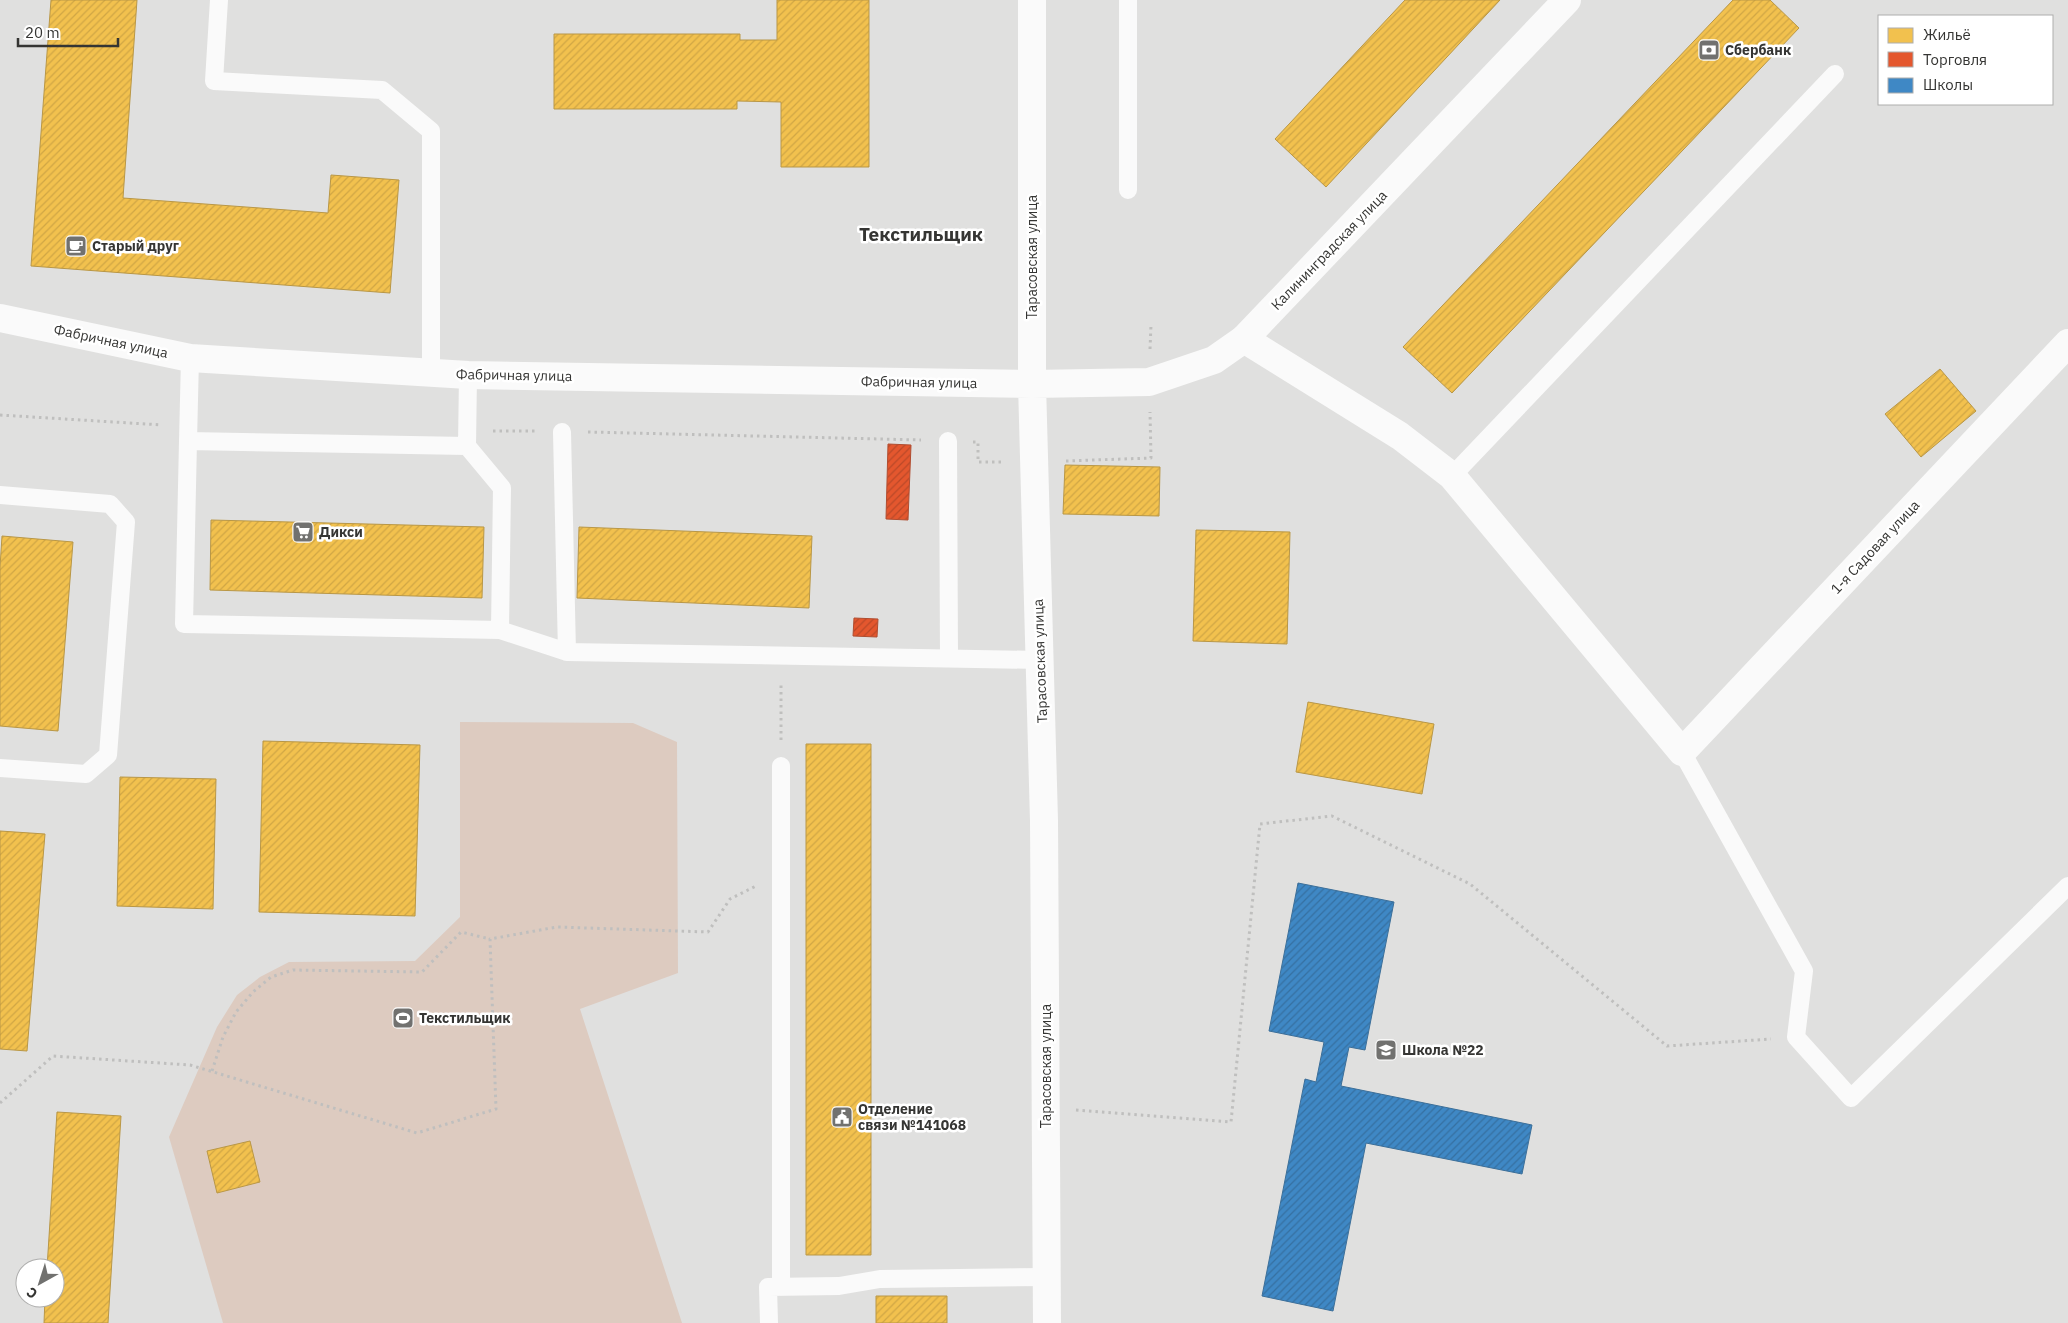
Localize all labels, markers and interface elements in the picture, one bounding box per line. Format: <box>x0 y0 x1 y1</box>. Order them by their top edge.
scale bar <box>18 15 118 47</box>
legend <box>1878 15 2053 105</box>
text: 20 m <box>25 23 60 42</box>
text: Жильё <box>1923 25 1971 44</box>
bank icon: Сбербанк <box>1697 38 1721 62</box>
place label: Сбербанк <box>1725 41 1791 59</box>
text: Торговля <box>1923 50 1987 69</box>
text: Школы <box>1923 75 1973 94</box>
street label: Калининградская улица <box>1267 186 1391 314</box>
street label: Тарасовская улица <box>1023 194 1041 319</box>
district label: Текстильщик <box>859 222 983 246</box>
cafe icon: Старый друг <box>64 234 88 258</box>
place label: Старый друг <box>92 237 179 255</box>
street label: Фабричная улица <box>52 320 170 362</box>
street label: Фабричная улица <box>456 365 573 385</box>
street label: Фабричная улица <box>861 372 978 392</box>
street label: 1-я Садовая улица <box>1827 496 1924 598</box>
supermarket icon: Дикси <box>291 520 315 544</box>
place label: Дикси <box>319 523 363 541</box>
street label: Тарасовская улица <box>1029 598 1051 723</box>
street label: Тарасовская улица <box>1037 1003 1055 1128</box>
sports icon: Текстильщик <box>391 1006 415 1030</box>
place label: Текстильщик <box>419 1009 510 1027</box>
school or university icon: Школа №22 <box>1374 1038 1398 1062</box>
place label: Школа №22 <box>1402 1041 1484 1059</box>
place label: Отделение связи №141068 <box>858 1100 966 1134</box>
public building icon: Отделение связи №141068 <box>830 1105 854 1129</box>
north arrow <box>15 1258 65 1308</box>
text: С <box>23 1283 41 1303</box>

